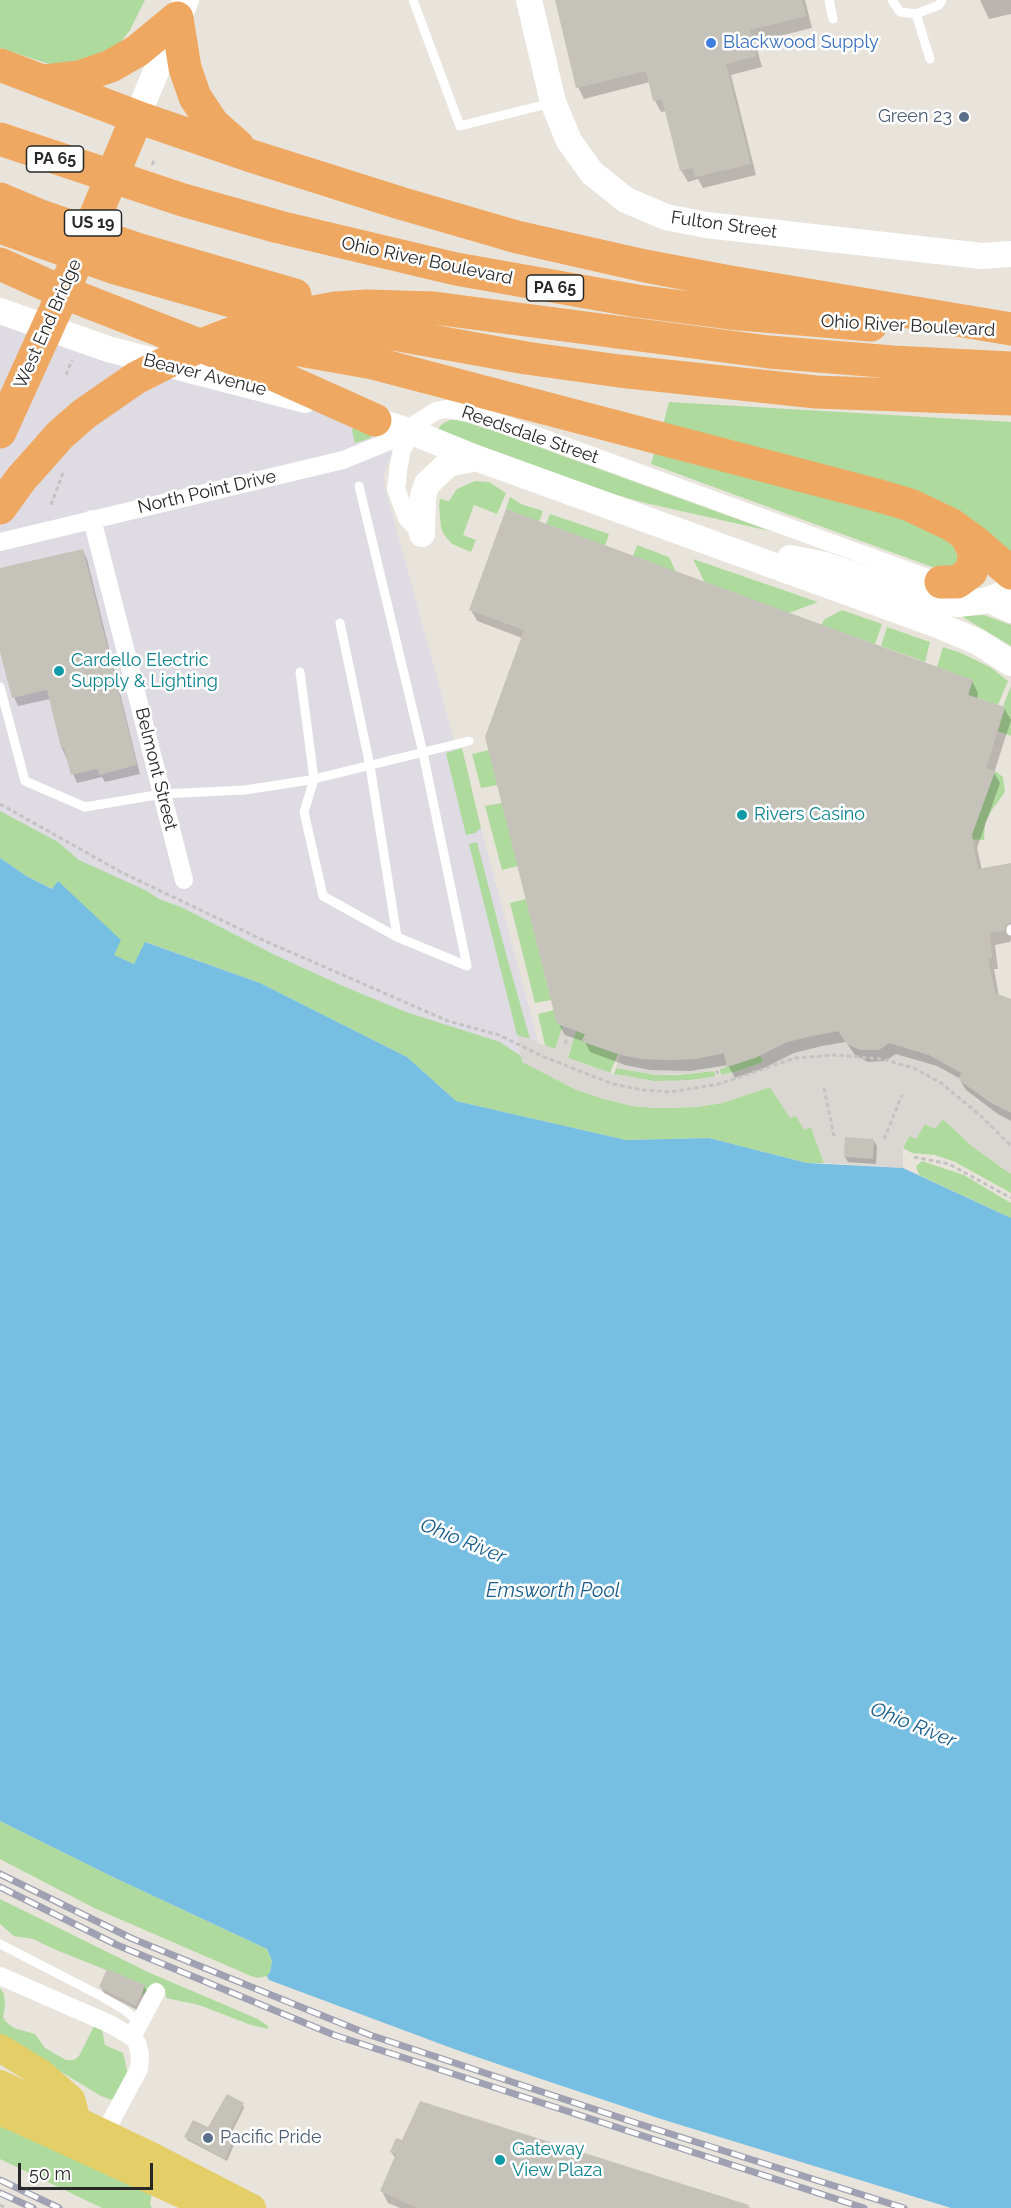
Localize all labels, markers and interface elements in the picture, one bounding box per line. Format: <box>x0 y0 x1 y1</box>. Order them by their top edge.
place label: Blackwood Supply <box>723 32 879 54</box>
marker: Blackwood Supply <box>704 36 718 50</box>
place label: Green 23 <box>878 106 952 128</box>
marker: Green 23 <box>957 110 971 124</box>
road number: PA 65 <box>26 146 84 172</box>
street label: Fulton Street <box>669 207 779 243</box>
road number: US 19 <box>64 210 122 236</box>
street label: Ohio River Boulevard <box>339 232 515 290</box>
street label: West End Bridge <box>10 256 86 392</box>
road number: PA 65 <box>526 275 584 301</box>
street label: Ohio River Boulevard <box>820 311 996 341</box>
street label: Beaver Avenue <box>141 349 269 401</box>
street label: Reedsdale Street <box>459 401 601 469</box>
street label: North Point Drive <box>136 466 278 518</box>
place label: Cardello Electric Supply & Lighting <box>71 650 218 692</box>
marker: Cardello Electric Supply & Lighting <box>52 664 66 678</box>
street label: Belmont Street <box>130 705 182 833</box>
place label: Rivers Casino <box>754 804 865 826</box>
marker: Rivers Casino <box>735 808 749 822</box>
water label: Ohio River <box>417 1513 509 1569</box>
water label: Emsworth Pool <box>486 1579 620 1603</box>
water label: Ohio River <box>867 1697 959 1753</box>
place label: Pacific Pride <box>220 2127 321 2149</box>
marker: Pacific Pride <box>201 2131 215 2145</box>
place label: Gateway View Plaza <box>512 2139 602 2182</box>
scale bar <box>21 2151 156 2189</box>
marker: Gateway View Plaza <box>493 2153 507 2167</box>
text: 50 m <box>29 2163 71 2184</box>

